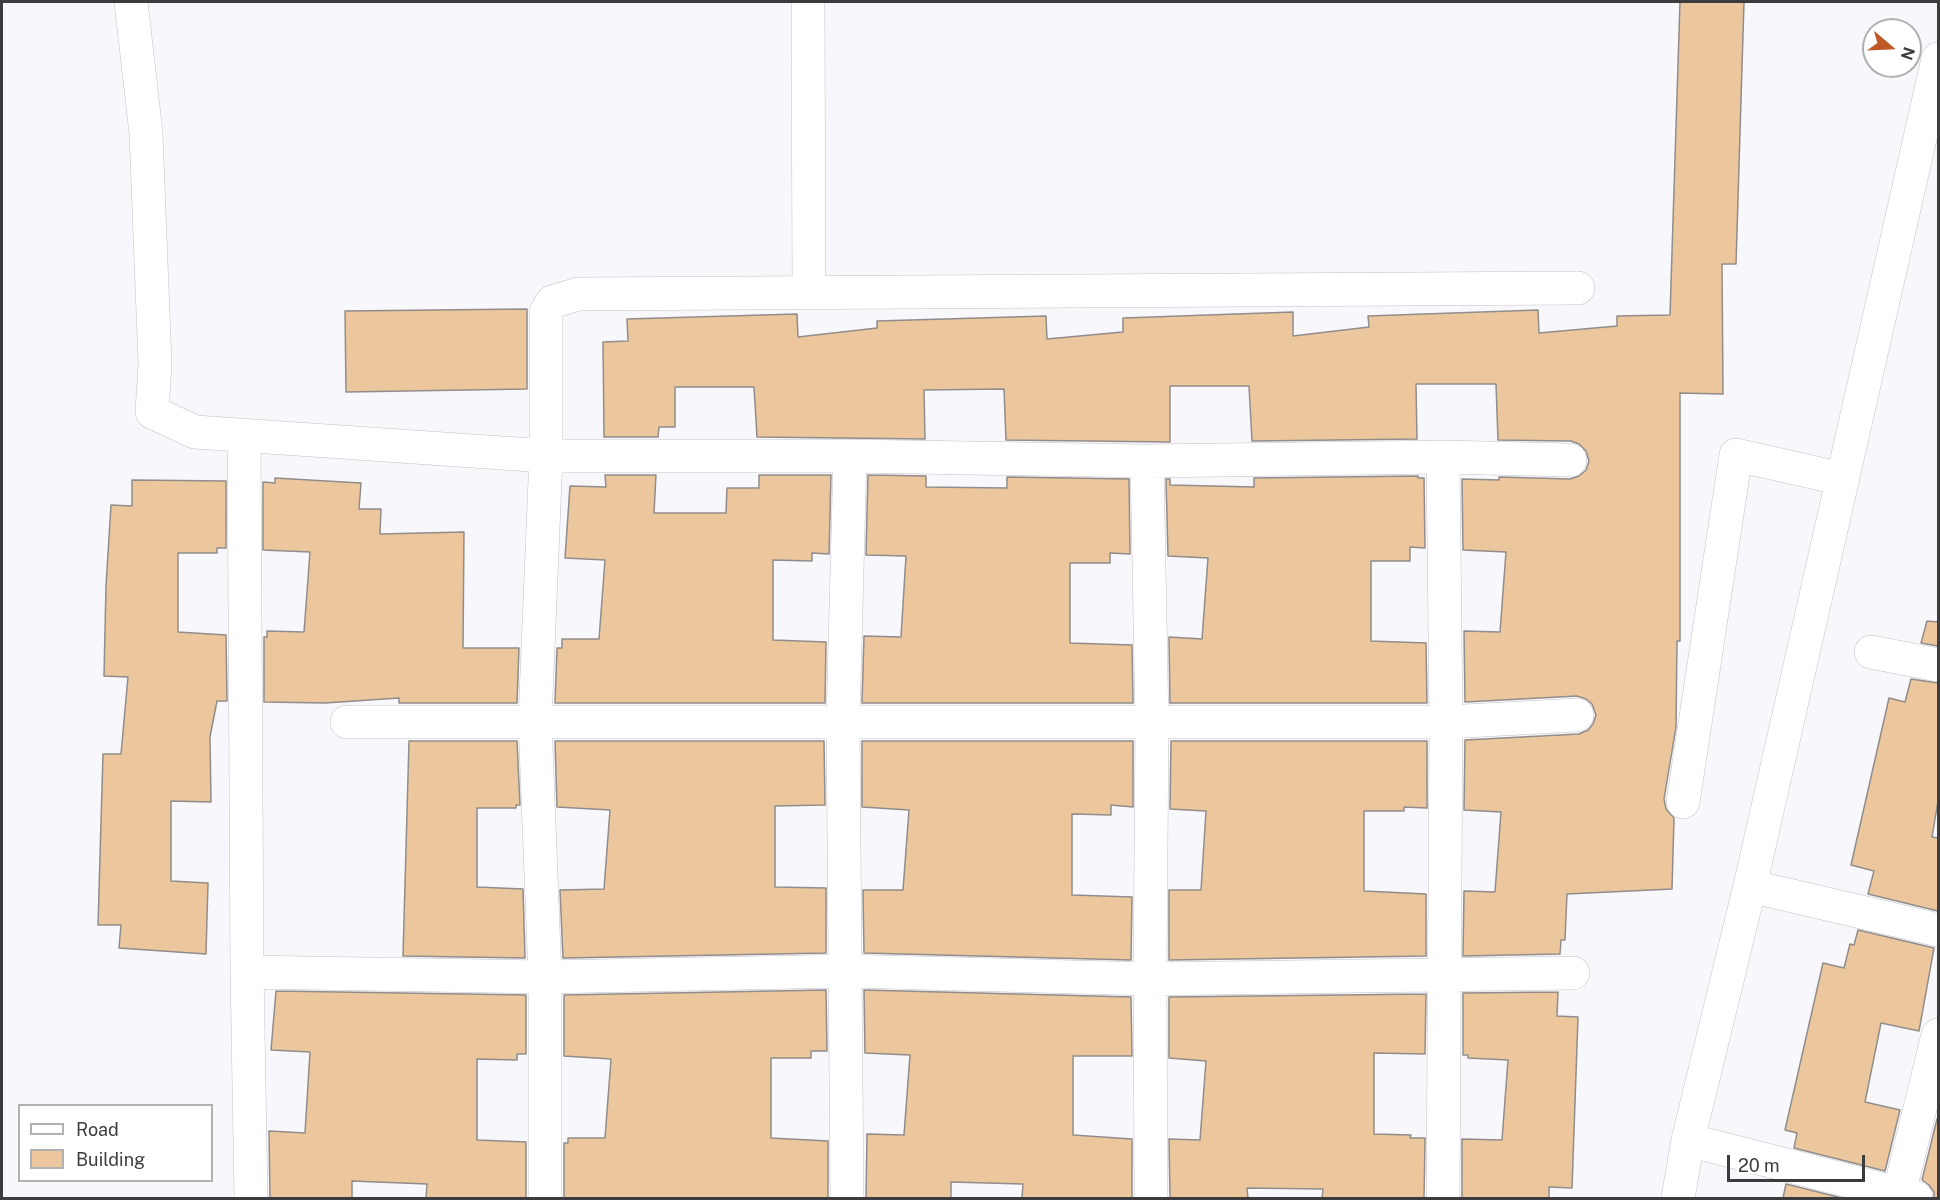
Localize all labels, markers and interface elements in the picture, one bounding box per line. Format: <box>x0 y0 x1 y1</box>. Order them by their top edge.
north arrow <box>1862 18 1922 78</box>
text: N <box>1897 44 1919 62</box>
legend <box>18 1104 213 1182</box>
text: Road <box>76 1119 119 1140</box>
scale bar <box>1730 1143 1868 1181</box>
text: Building <box>76 1149 145 1170</box>
text: 20 m <box>1738 1155 1780 1176</box>

